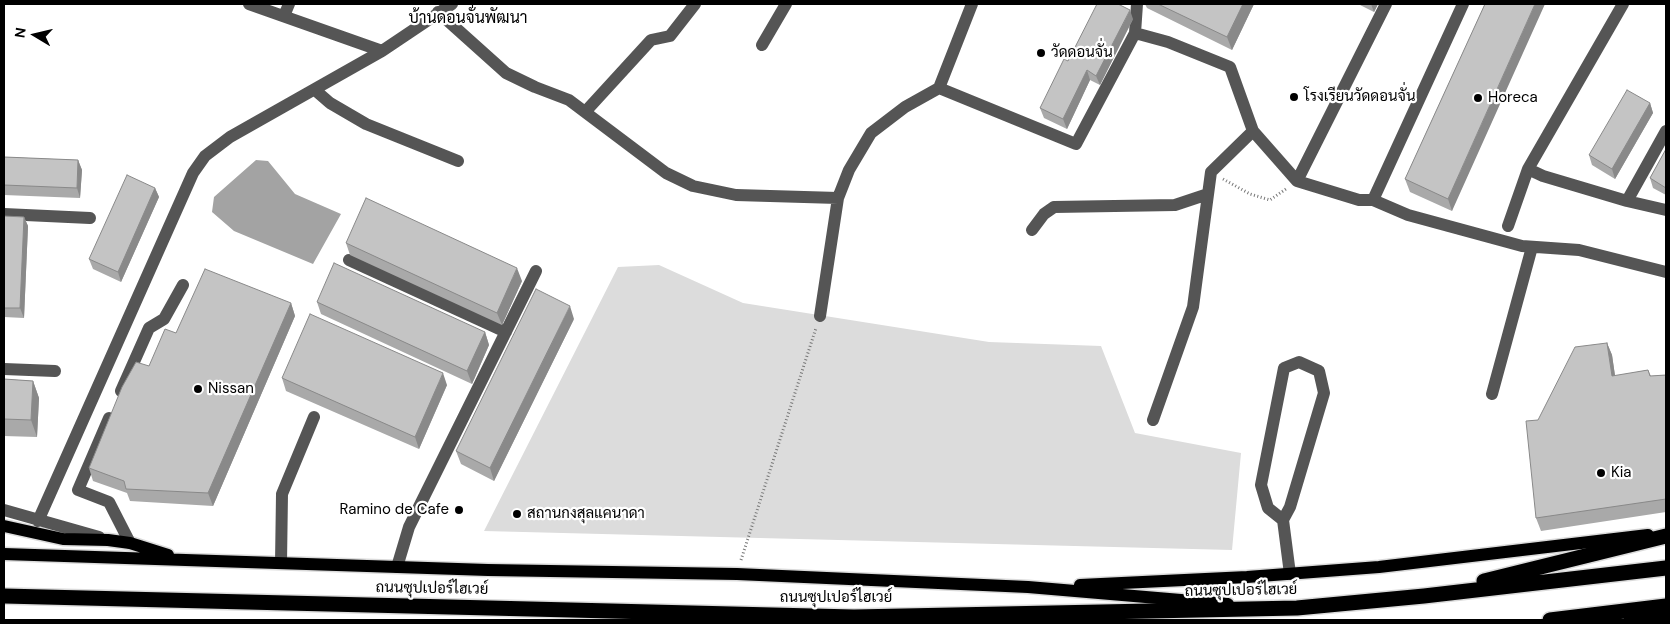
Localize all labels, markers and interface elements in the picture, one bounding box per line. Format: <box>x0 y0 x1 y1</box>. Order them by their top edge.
district label: บ้านดอนจั่นพัฒนา <box>408 9 528 29</box>
north arrow <box>10 10 60 60</box>
text: N <box>10 26 30 39</box>
place label: วัดดอนจั่น <box>1051 44 1113 62</box>
marker: วัดดอนจั่น <box>1035 47 1047 59</box>
place label: โรงเรียนวัดดอนจั่น <box>1304 88 1415 106</box>
place label: Horeca <box>1488 89 1538 107</box>
marker: โรงเรียนวัดดอนจั่น <box>1288 91 1300 103</box>
marker: Horeca <box>1472 92 1484 104</box>
place label: Nissan <box>208 380 254 398</box>
marker: Nissan <box>192 383 204 395</box>
place label: Kia <box>1611 464 1632 482</box>
marker: Kia <box>1595 467 1607 479</box>
place label: Ramino de Cafe <box>340 501 449 519</box>
marker: Ramino de Cafe <box>453 504 465 516</box>
place label: สถานกงสุลแคนาดา <box>527 505 645 523</box>
marker: สถานกงสุลแคนาดา <box>511 508 523 520</box>
street label: ถนนซุปเปอร์ไฮเวย์ <box>376 579 488 599</box>
street label: ถนนซุปเปอร์ไฮเวย์ <box>1185 581 1297 601</box>
street label: ถนนซุปเปอร์ไฮเวย์ <box>780 589 892 607</box>

